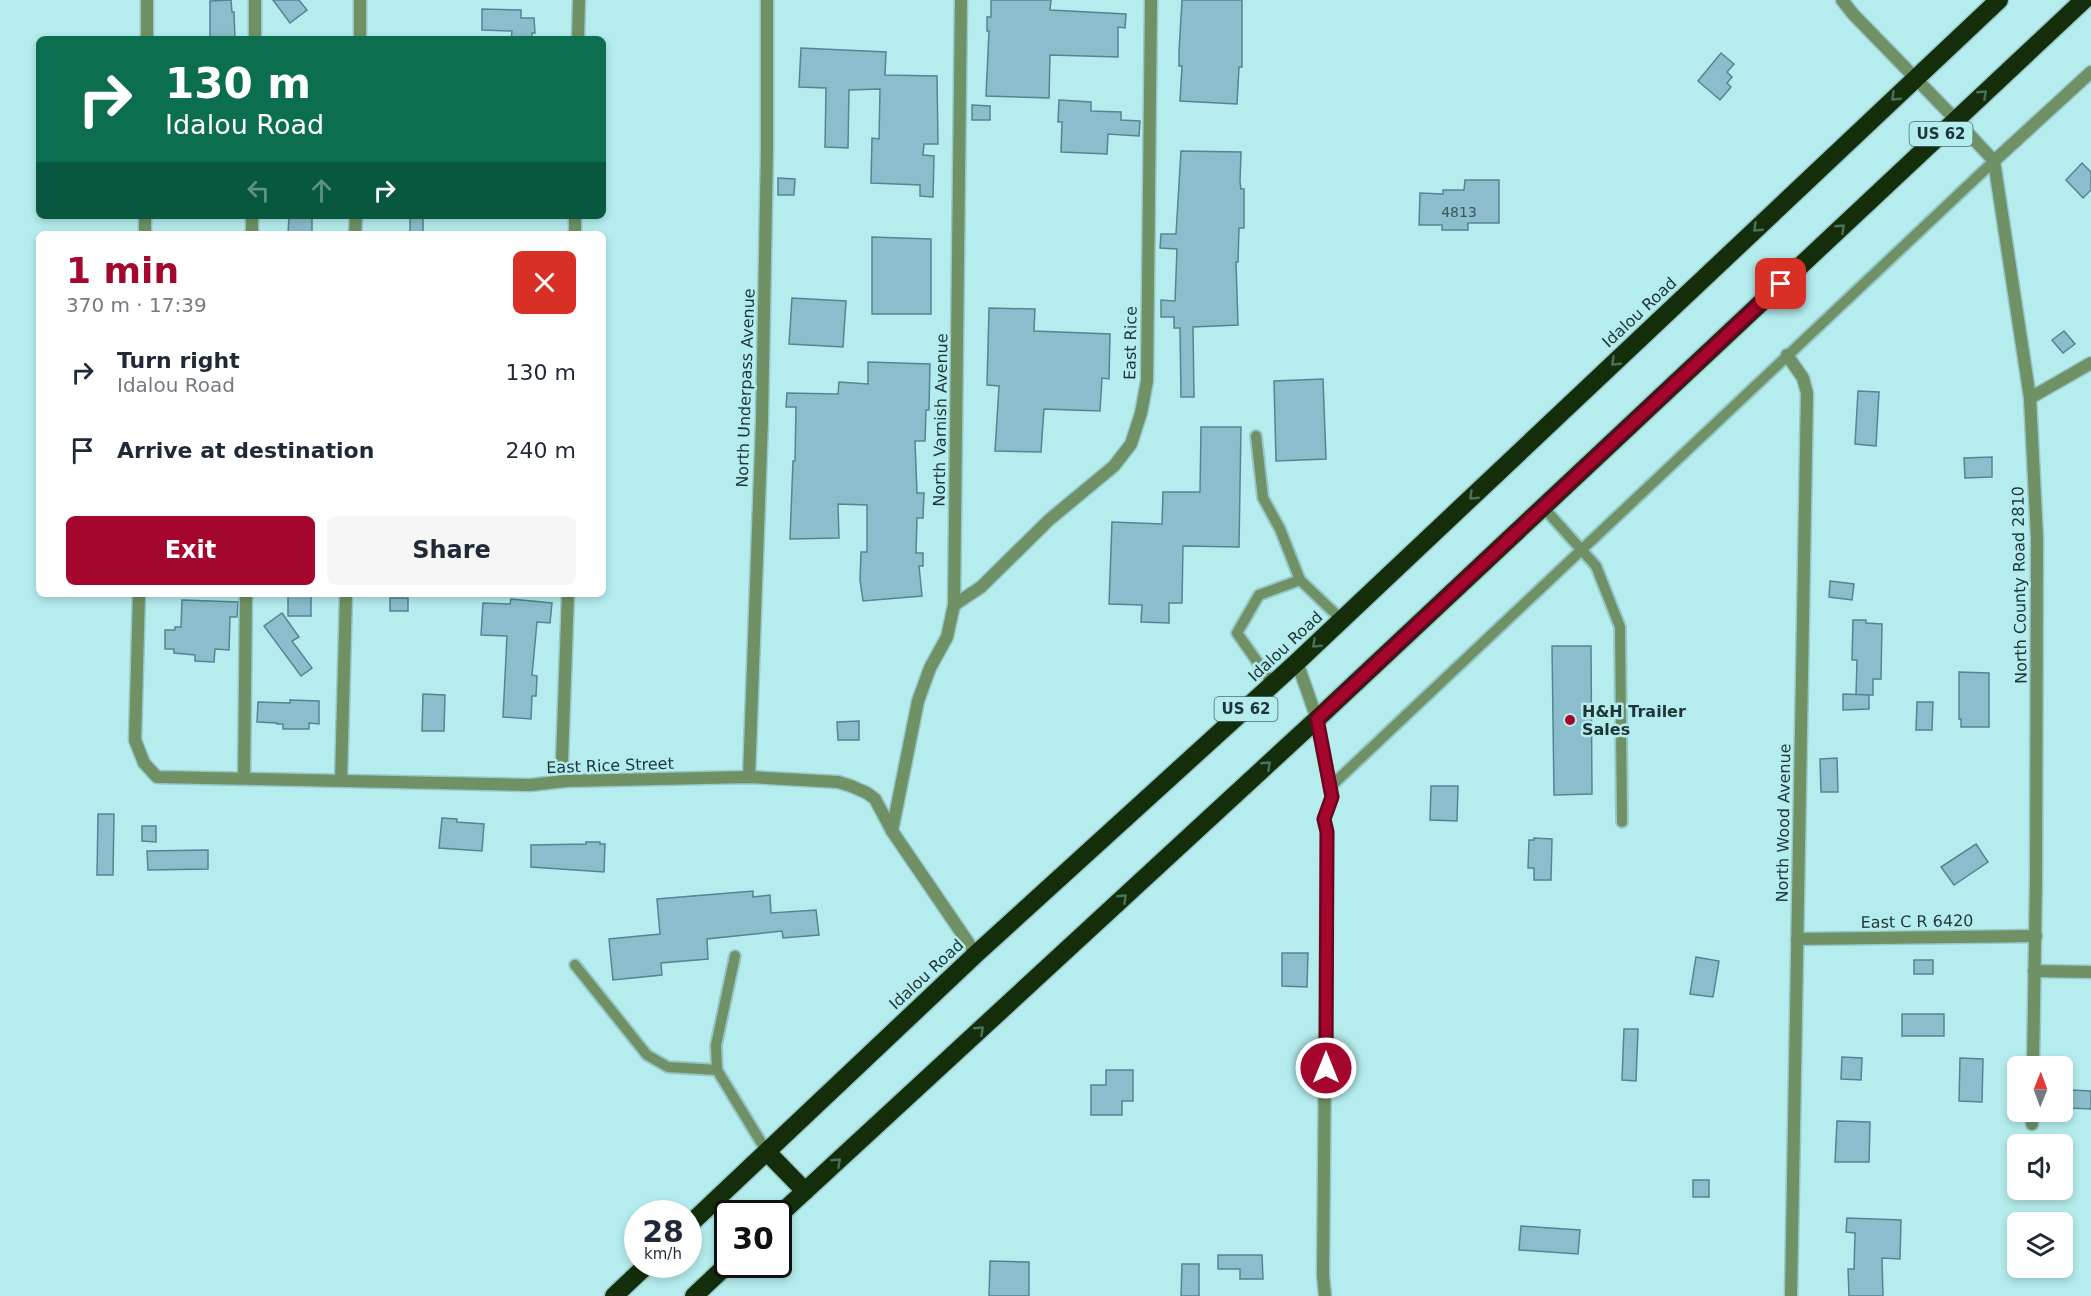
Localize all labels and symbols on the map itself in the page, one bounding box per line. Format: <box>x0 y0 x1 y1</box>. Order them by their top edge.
one-way arrow <box>1891 90 1902 101</box>
one-way arrow <box>1977 90 1987 101</box>
road number: US 62 <box>1910 122 1972 146</box>
house number: 4813 <box>1441 204 1477 220</box>
one-way arrow <box>1753 221 1763 232</box>
one-way arrow <box>1834 224 1845 235</box>
pin <box>1755 258 1806 309</box>
street label: Idalou Road <box>1598 273 1680 351</box>
street label: North Underpass Avenue <box>733 288 758 488</box>
street label: East Rice <box>1120 306 1141 380</box>
street label: North Varnish Avenue <box>929 333 952 507</box>
one-way arrow <box>1611 354 1622 365</box>
street label: North County Road 2810 <box>2008 486 2031 684</box>
one-way arrow <box>1470 488 1481 499</box>
street label: Idalou Road <box>1244 607 1326 685</box>
one-way arrow <box>1313 637 1323 648</box>
road number: US 62 <box>1214 697 1278 721</box>
place label: H&H Trailer Sales <box>1582 702 1686 739</box>
marker: H&H Trailer Sales <box>1563 713 1577 727</box>
street label: North Wood Avenue <box>1773 743 1794 903</box>
street label: East Rice Street <box>546 754 674 777</box>
one-way arrow <box>1260 761 1270 772</box>
one-way arrow <box>1117 894 1127 905</box>
street label: East C R 6420 <box>1860 911 1974 932</box>
street label: Idalou Road <box>885 935 967 1013</box>
one-way arrow <box>973 1026 984 1037</box>
position arrow <box>1294 1036 1358 1100</box>
north arrow <box>2007 1056 2073 1122</box>
one-way arrow <box>830 1158 840 1169</box>
speed limit sign: 30 <box>714 1200 792 1278</box>

